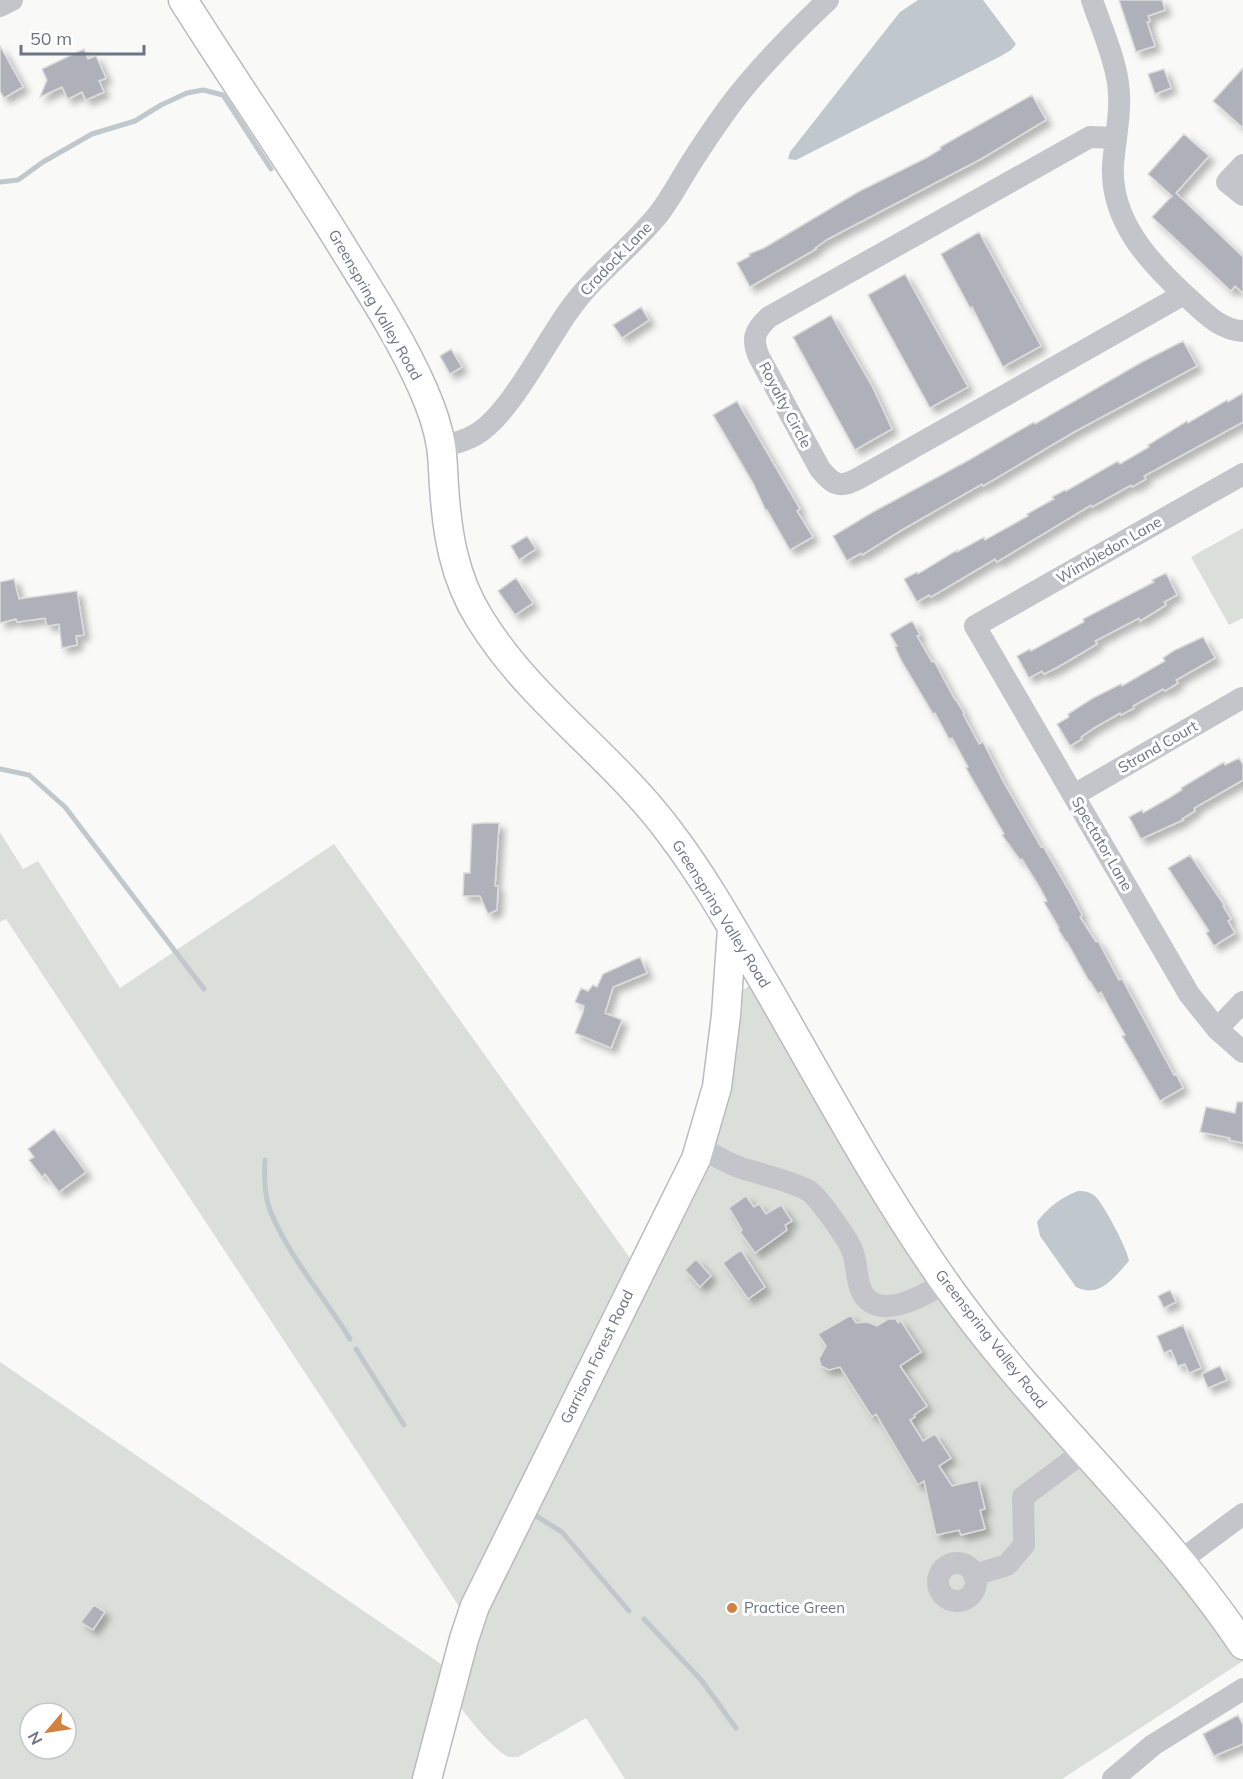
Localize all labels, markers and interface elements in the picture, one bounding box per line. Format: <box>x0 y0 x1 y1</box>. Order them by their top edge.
scale bar <box>21 18 144 56</box>
text: 50 m <box>30 27 72 50</box>
street label: Cradock Lane <box>576 218 656 300</box>
street label: Greenspring Valley Road <box>324 226 426 384</box>
street label: Royalty Circle <box>755 359 816 451</box>
street label: Wimbledon Lane <box>1053 512 1165 587</box>
street label: Strand Court <box>1115 716 1201 777</box>
street label: Spectator Lane <box>1068 793 1137 894</box>
street label: Greenspring Valley Road <box>668 836 775 991</box>
street label: Greenspring Valley Road <box>931 1265 1052 1412</box>
street label: Garrison Forest Road <box>556 1287 637 1427</box>
place label: Practice Green <box>744 1598 845 1617</box>
marker: Practice Green <box>725 1601 739 1615</box>
north arrow <box>18 1701 78 1761</box>
text: N <box>23 1728 47 1748</box>

